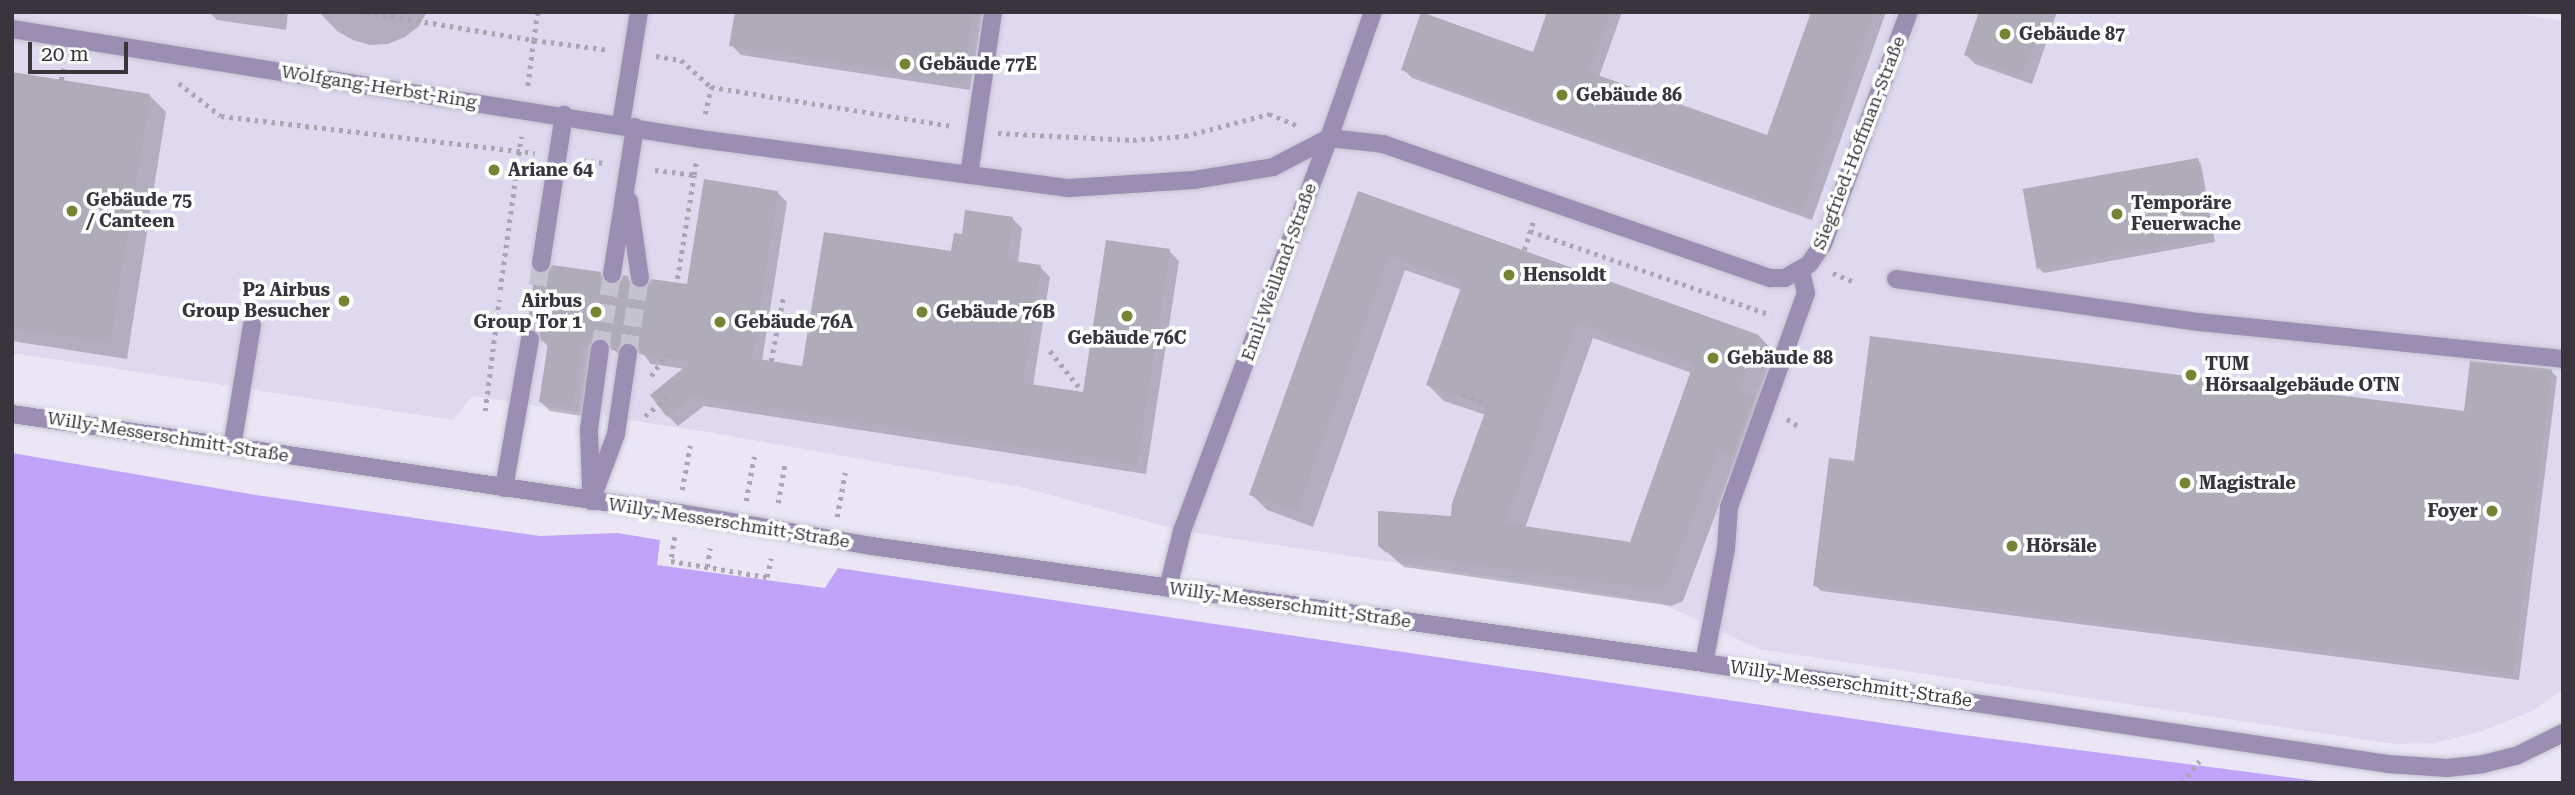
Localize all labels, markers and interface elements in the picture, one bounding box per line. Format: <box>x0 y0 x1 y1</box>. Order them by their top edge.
place label: Gebäude 87 <box>2019 23 2125 45</box>
marker: Gebäude 87 <box>1997 26 2013 42</box>
scale bar <box>32 28 131 72</box>
street label: Siegfried-Hoffman-Straße <box>1808 33 1910 253</box>
text: 20 m <box>41 42 89 66</box>
place label: Gebäude 77E <box>919 53 1037 75</box>
marker: Gebäude 77E <box>897 56 913 72</box>
street label: Wolfgang-Herbst-Ring <box>280 61 478 113</box>
place label: Gebäude 86 <box>1576 84 1682 106</box>
marker: Gebäude 86 <box>1554 87 1570 103</box>
place label: Ariane 64 <box>508 159 593 181</box>
marker: Ariane 64 <box>486 162 502 178</box>
street label: Emil-Weilland-Straße <box>1237 180 1321 364</box>
place label: Gebäude 75 / Canteen <box>86 190 192 232</box>
place label: Temporäre Feuerwache <box>2131 193 2241 235</box>
marker: Gebäude 75 / Canteen <box>64 203 80 219</box>
marker: Temporäre Feuerwache <box>2109 206 2125 222</box>
place label: Hensoldt <box>1523 264 1606 286</box>
marker: Hensoldt <box>1501 267 1517 283</box>
place label: P2 Airbus Group Besucher <box>182 280 330 322</box>
place label: Airbus Group Tor 1 <box>474 291 582 334</box>
marker: P2 Airbus Group Besucher <box>336 293 352 309</box>
place label: Gebäude 76B <box>936 301 1055 323</box>
marker: Airbus Group Tor 1 <box>588 304 604 320</box>
marker: Gebäude 76B <box>914 304 930 320</box>
marker: Gebäude 76C <box>1119 308 1135 324</box>
place label: Gebäude 76A <box>734 311 853 333</box>
marker: Gebäude 76A <box>712 314 728 330</box>
place label: Gebäude 76C <box>1068 327 1186 349</box>
place label: Gebäude 88 <box>1727 347 1833 369</box>
marker: Gebäude 88 <box>1705 350 1721 366</box>
place label: TUM Hörsaalgebäude OTN <box>2205 354 2400 396</box>
marker: TUM Hörsaalgebäude OTN <box>2183 367 2199 383</box>
street label: Willy-Messerschmitt-Straße <box>46 407 290 467</box>
place label: Magistrale <box>2199 472 2296 494</box>
marker: Magistrale <box>2177 475 2193 491</box>
street label: Willy-Messerschmitt-Straße <box>607 493 851 553</box>
place label: Foyer <box>2427 500 2478 522</box>
marker: Foyer <box>2484 503 2500 519</box>
place label: Hörsäle <box>2026 535 2097 557</box>
marker: Hörsäle <box>2004 538 2020 554</box>
street label: Willy-Messerschmitt-Straße <box>1168 577 1412 633</box>
street label: Willy-Messerschmitt-Straße <box>1729 656 1973 712</box>

